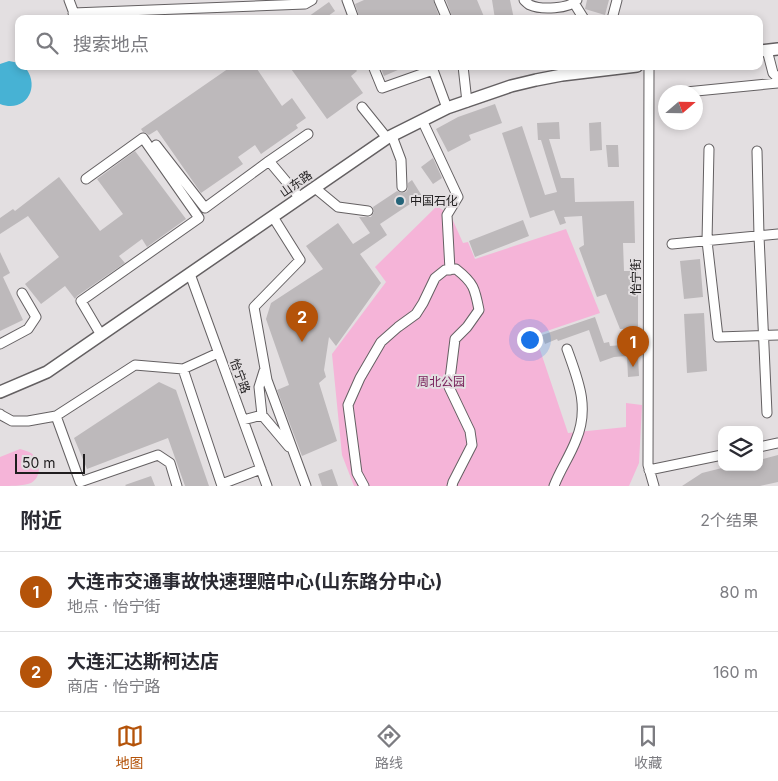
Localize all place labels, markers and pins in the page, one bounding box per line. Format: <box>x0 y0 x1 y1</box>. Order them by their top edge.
place label: 中国石化 <box>410 193 458 208</box>
marker: 中国石化 <box>394 195 406 207</box>
pin: 2 <box>286 301 318 342</box>
pin: 1 <box>617 326 649 367</box>

